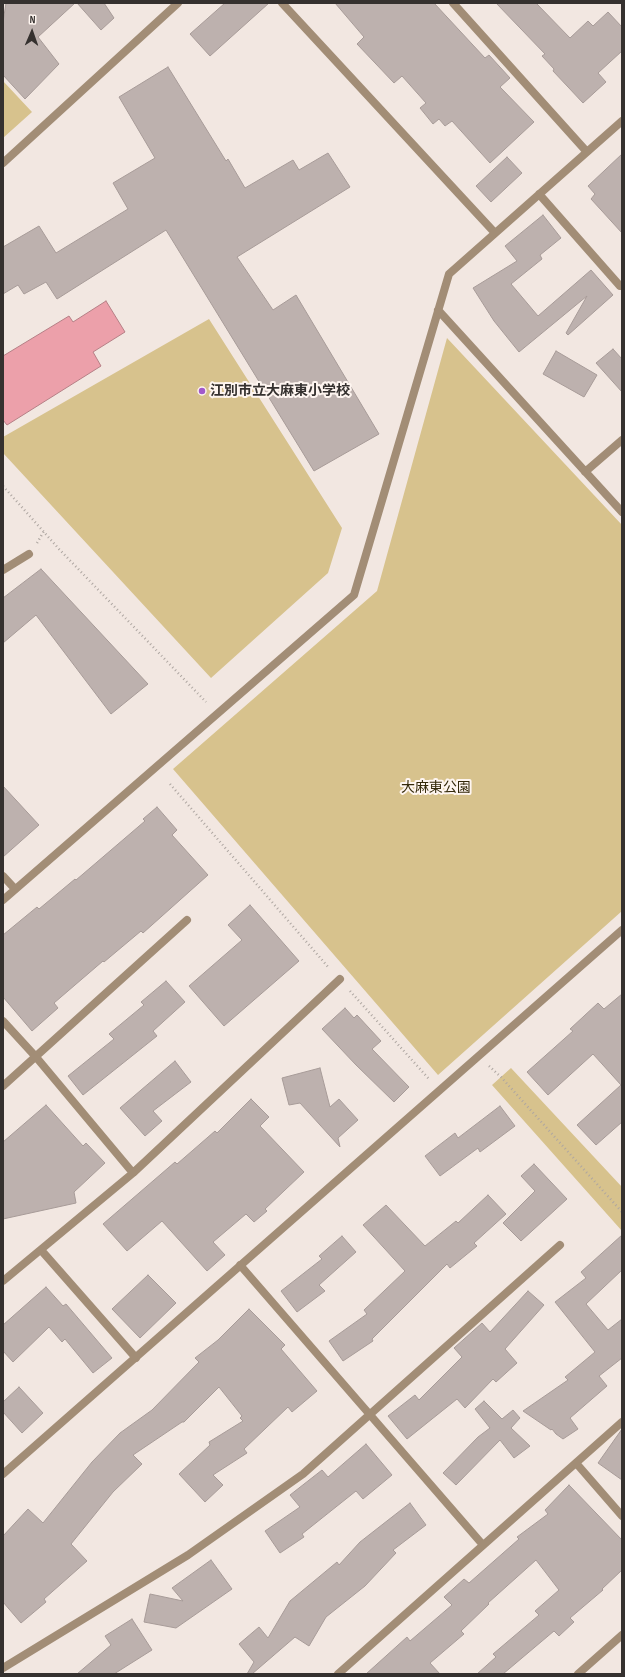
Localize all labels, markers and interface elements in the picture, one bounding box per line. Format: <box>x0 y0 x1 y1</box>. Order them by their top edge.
north arrow <box>12 12 52 52</box>
text: N <box>29 13 36 26</box>
place label: 江別市立大麻東小学校 <box>210 383 350 399</box>
marker: 江別市立大麻東小学校 <box>197 386 207 396</box>
park label: 大麻東公園 <box>401 780 471 796</box>

